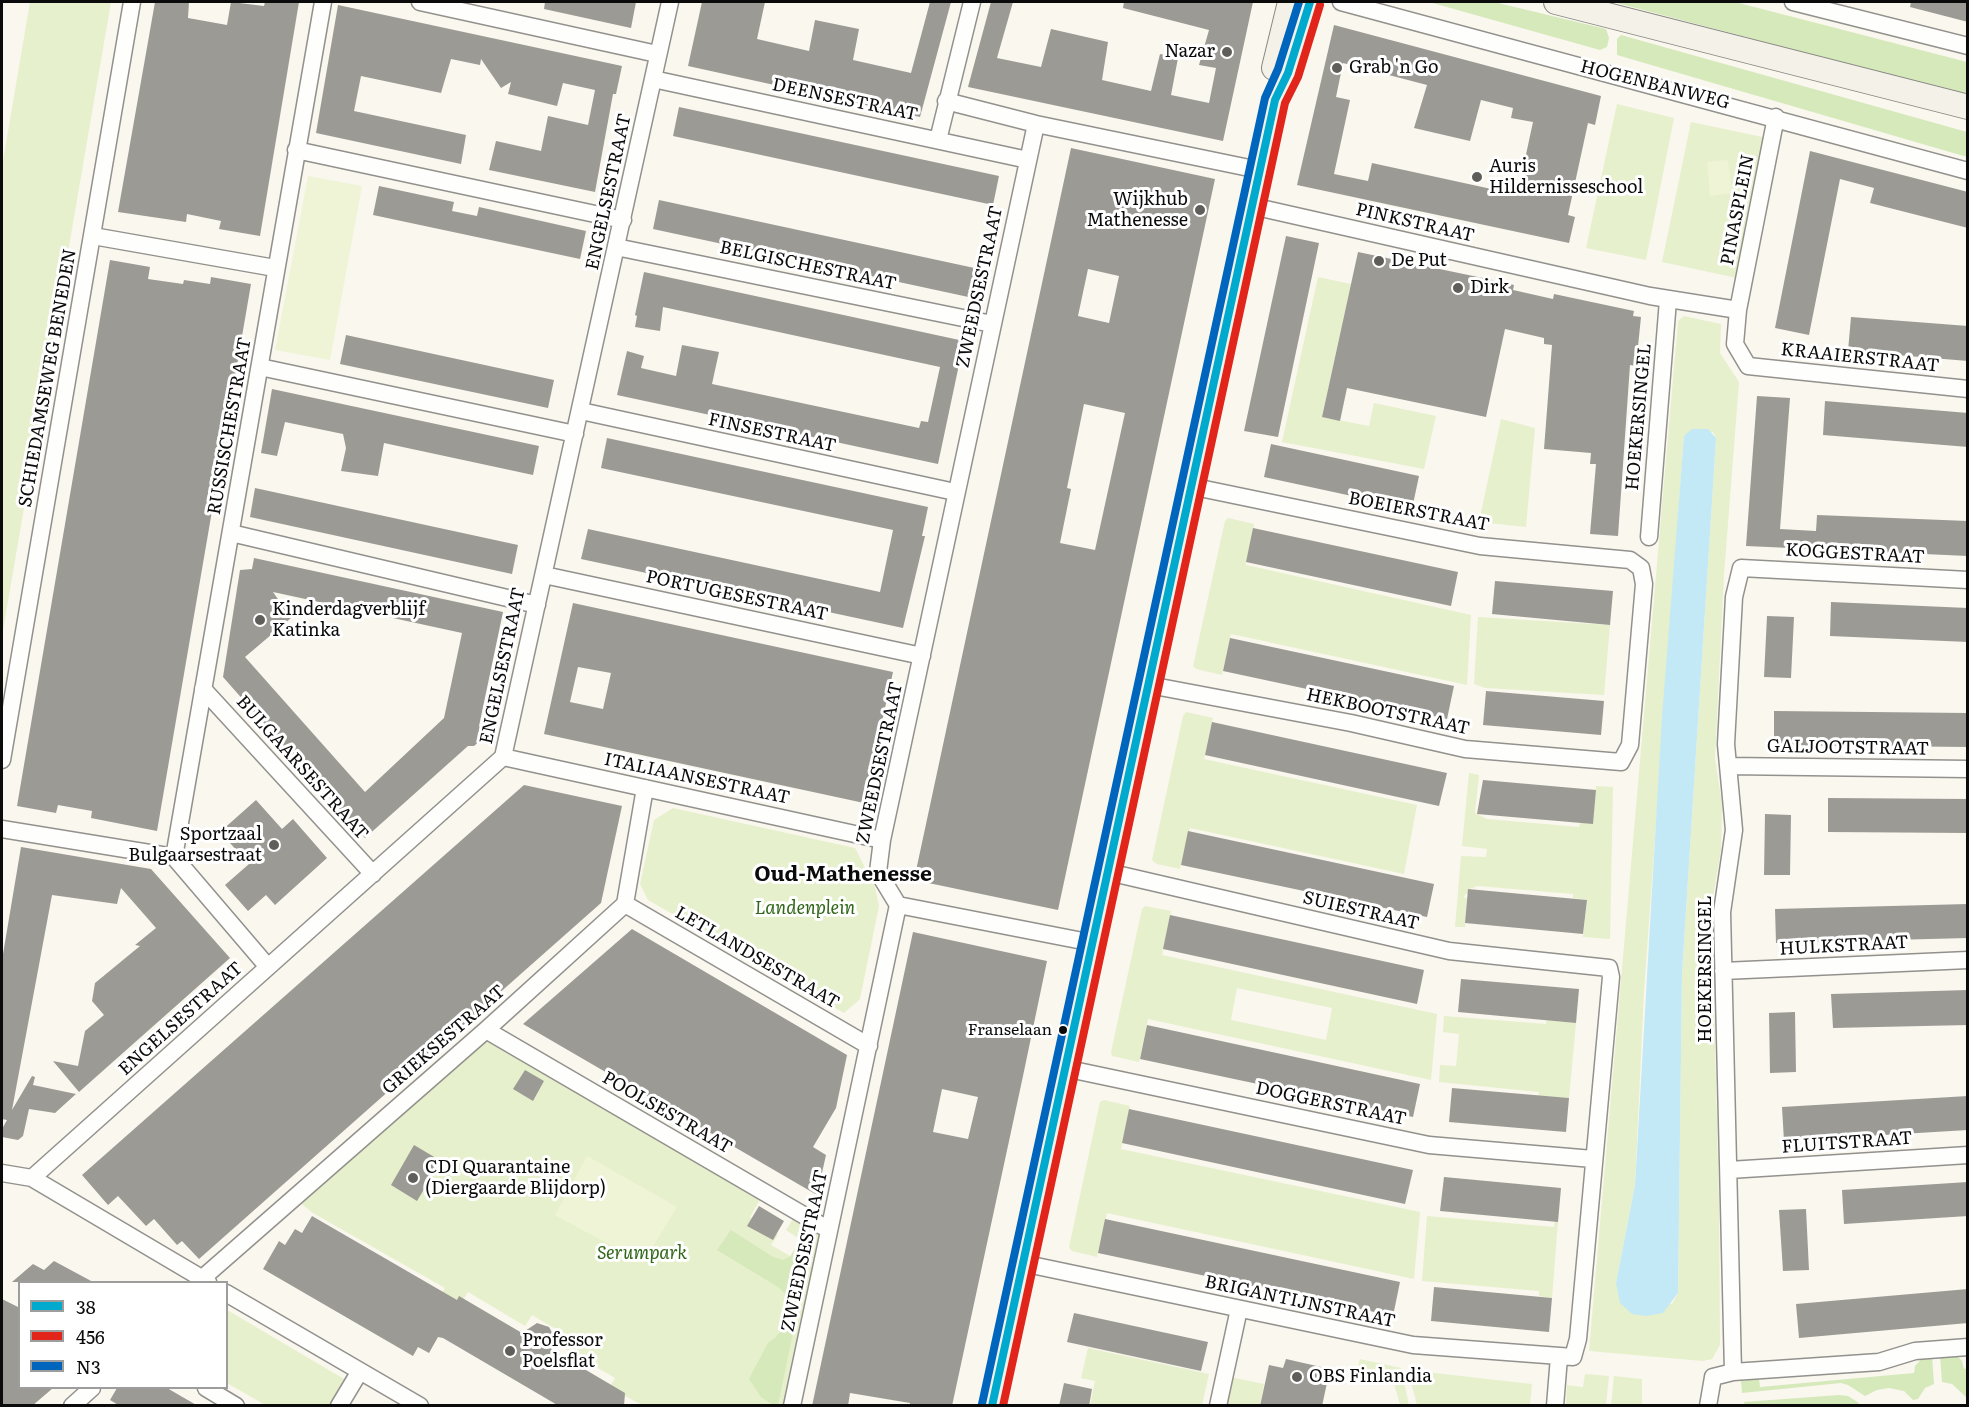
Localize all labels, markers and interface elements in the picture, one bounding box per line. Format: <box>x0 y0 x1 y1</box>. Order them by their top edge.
place label: Nazar <box>1164 41 1215 63</box>
marker: Nazar <box>1220 45 1234 59</box>
street label: HOGENBANWEG <box>1578 56 1732 114</box>
place label: Grab 'n Go <box>1349 57 1439 79</box>
marker: Grab 'n Go <box>1330 61 1344 75</box>
street label: DEENSESTRAAT <box>770 74 920 126</box>
street label: ENGELSESTRAAT <box>582 112 636 272</box>
street label: PINASPLEIN <box>1717 153 1759 267</box>
place label: Auris Hildernisseschool <box>1489 156 1643 198</box>
marker: Auris Hildernisseschool <box>1470 170 1484 184</box>
place label: Wijkhub Mathenesse <box>1086 189 1188 232</box>
street label: PINKSTRAAT <box>1353 199 1477 247</box>
marker: Wijkhub Mathenesse <box>1193 203 1207 217</box>
street label: ZWEEDSESTRAAT <box>952 204 1008 370</box>
street label: BELGISCHESTRAAT <box>718 237 898 295</box>
street label: SCHIEDAMSEWEG BENEDEN <box>15 247 81 509</box>
place label: De Put <box>1391 250 1447 272</box>
marker: De Put <box>1372 254 1386 268</box>
place label: Dirk <box>1470 277 1509 299</box>
marker: Dirk <box>1451 281 1465 295</box>
street label: RUSSISCHESTRAAT <box>204 336 256 516</box>
street label: KRAAIERSTRAAT <box>1780 339 1940 377</box>
street label: HOEKERSINGEL <box>1622 343 1656 491</box>
street label: FINSESTRAAT <box>706 409 838 457</box>
street label: BOEIERSTRAAT <box>1347 488 1491 536</box>
street label: KOGGESTRAAT <box>1785 540 1925 568</box>
street label: PORTUGESESTRAAT <box>644 566 830 626</box>
street label: ENGELSESTRAAT <box>476 586 530 746</box>
place label: Kinderdagverblijf Katinka <box>272 599 425 642</box>
marker: Kinderdagverblijf Katinka <box>253 613 267 627</box>
street label: ZWEEDSESTRAAT <box>852 680 908 846</box>
street label: HEKBOOTSTRAAT <box>1304 684 1472 740</box>
street label: BULGAARSESTRAAT <box>231 691 373 845</box>
street label: GALJOOTSTRAAT <box>1767 736 1929 760</box>
street label: ITALIAANSESTRAAT <box>602 749 792 809</box>
place label: Sportzaal Bulgaarsestraat <box>128 824 262 866</box>
marker: Sportzaal Bulgaarsestraat <box>267 838 281 852</box>
district label: Oud-Mathenesse <box>754 862 932 888</box>
street label: SUIESTRAAT <box>1301 887 1421 935</box>
street label: HOEKERSINGEL <box>1695 895 1717 1043</box>
park label: Landenplein <box>755 898 855 920</box>
street label: LETLANDSESTRAAT <box>671 902 843 1014</box>
street label: HULKSTRAAT <box>1779 932 1909 960</box>
street label: ENGELSESTRAAT <box>115 958 247 1080</box>
street label: GRIEKSESTRAAT <box>378 981 510 1099</box>
place label: Franselaan <box>968 1020 1052 1040</box>
marker: Franselaan <box>1057 1024 1069 1036</box>
street label: POOLSESTRAAT <box>598 1067 736 1159</box>
street label: DOGGERSTRAAT <box>1254 1077 1408 1131</box>
street label: FLUITSTRAAT <box>1781 1128 1913 1158</box>
place label: CDI Quarantaine (Diergaarde Blijdorp) <box>425 1157 606 1200</box>
street label: ZWEEDSESTRAAT <box>777 1168 833 1334</box>
marker: CDI Quarantaine (Diergaarde Blijdorp) <box>406 1171 420 1185</box>
park label: Serumpark <box>597 1243 687 1265</box>
street label: BRIGANTIJNSTRAAT <box>1203 1271 1397 1333</box>
legend <box>18 1281 228 1389</box>
text: 38 <box>76 1293 96 1320</box>
text: 456 <box>76 1323 105 1350</box>
place label: Professor Poelsflat <box>522 1330 603 1372</box>
marker: Professor Poelsflat <box>503 1344 517 1358</box>
text: N3 <box>76 1353 101 1380</box>
place label: OBS Finlandia <box>1309 1366 1432 1388</box>
marker: OBS Finlandia <box>1290 1370 1304 1384</box>

